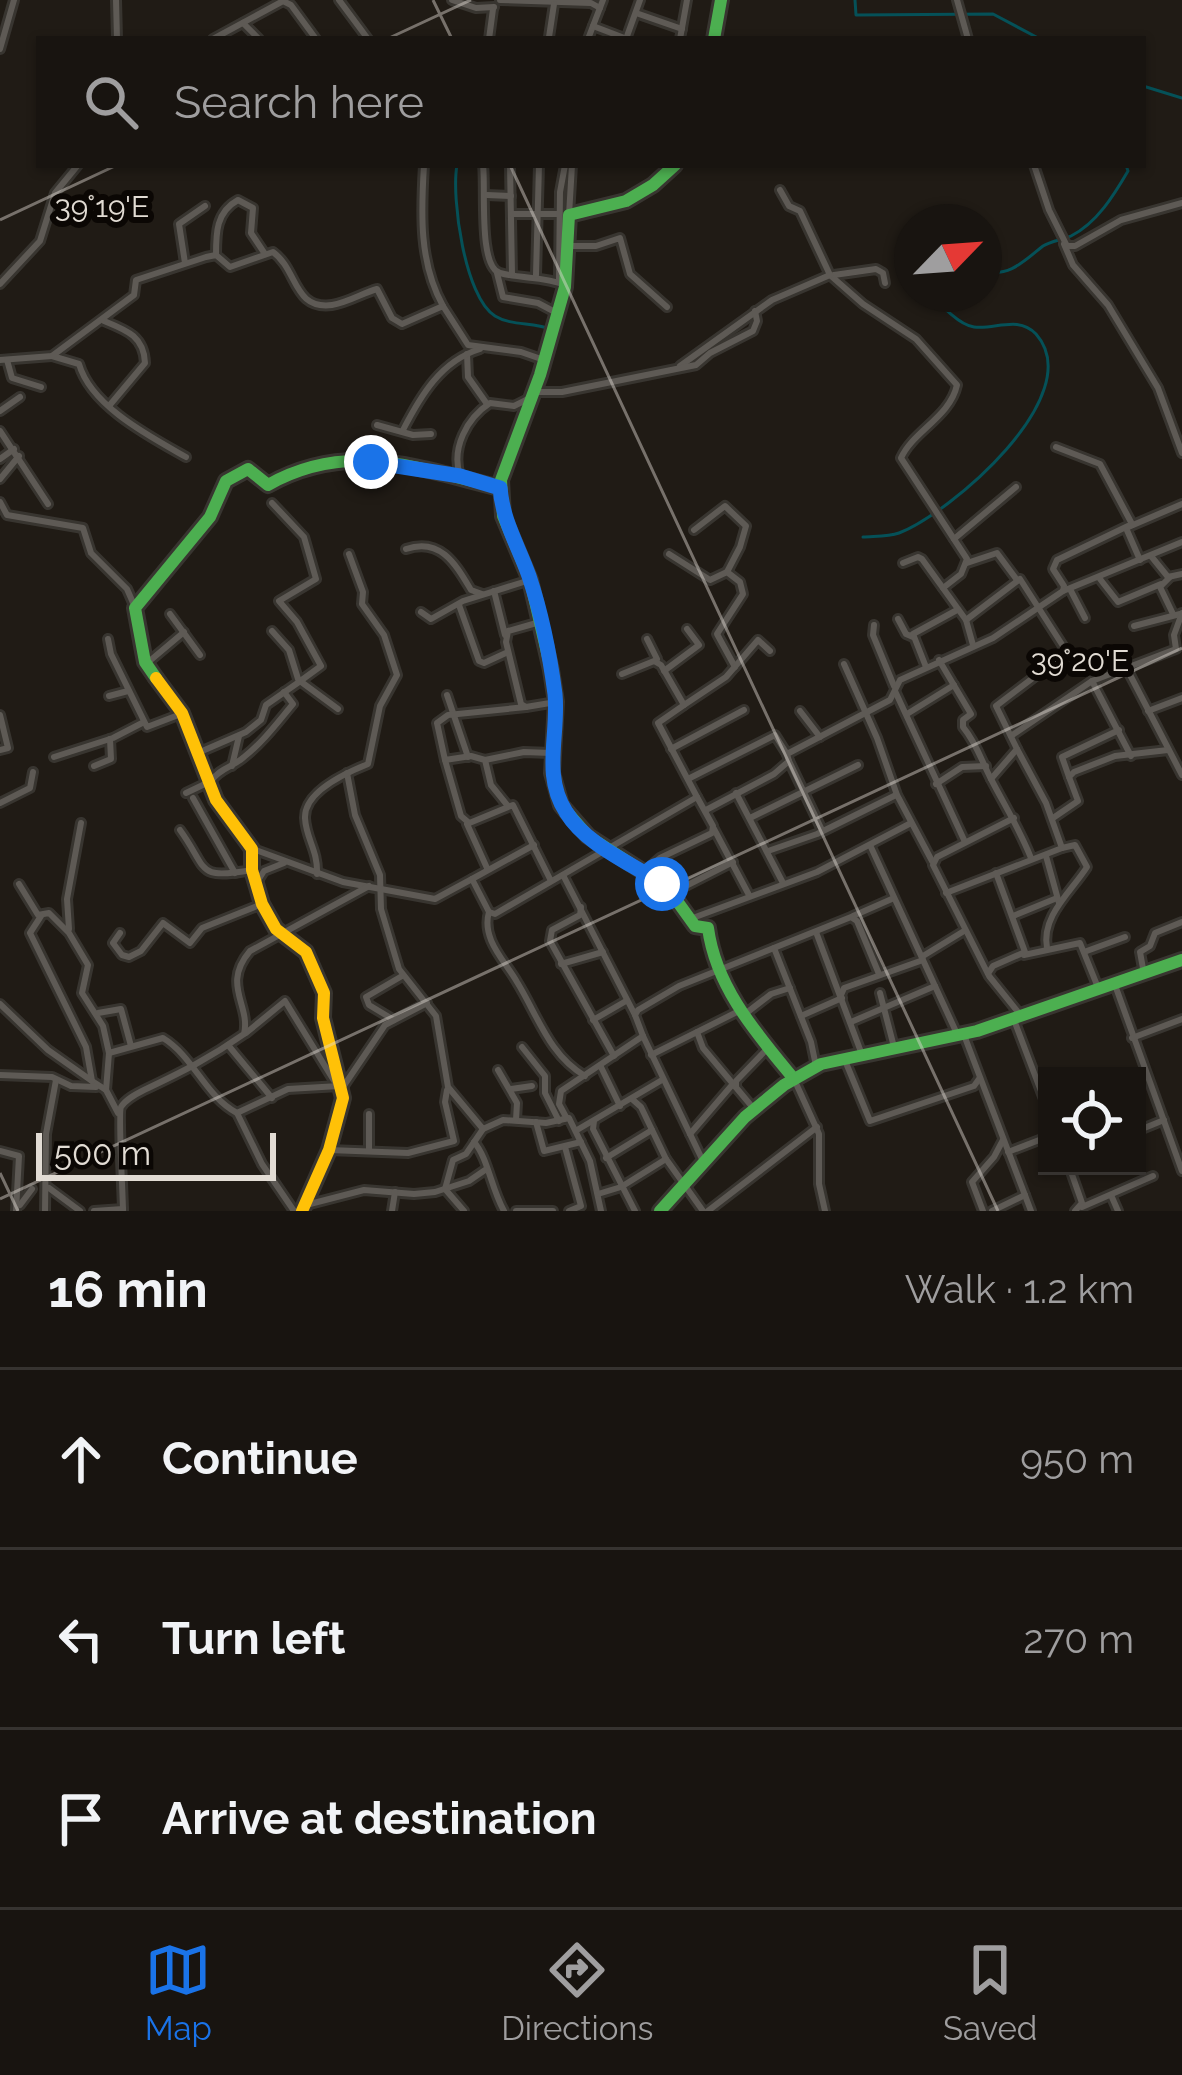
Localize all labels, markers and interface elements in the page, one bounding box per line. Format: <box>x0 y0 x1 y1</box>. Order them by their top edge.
search box <box>36 36 1146 168</box>
icon: search <box>78 69 144 135</box>
text: Search here <box>174 76 424 129</box>
text: 39°19'E <box>55 189 149 224</box>
north arrow <box>894 204 1002 312</box>
route end <box>344 435 398 489</box>
text: 39°20'E <box>1031 643 1129 678</box>
route start <box>635 857 689 911</box>
map controls <box>1038 1067 1146 1175</box>
button: locate <box>1038 1067 1146 1175</box>
scale bar <box>36 1127 276 1180</box>
text: 500 m <box>54 1134 151 1173</box>
text: 16 min <box>48 1259 208 1319</box>
text: Walk · 1.2 km <box>905 1266 1134 1312</box>
icon: ahead <box>48 1426 114 1492</box>
text: Continue <box>162 1432 358 1485</box>
text: 950 m <box>1020 1436 1134 1482</box>
icon: left <box>48 1606 114 1672</box>
text: Turn left <box>162 1612 345 1665</box>
text: 270 m <box>1023 1616 1134 1662</box>
icon: arrive <box>48 1786 114 1852</box>
text: Arrive at destination <box>162 1792 597 1845</box>
tab: Map <box>145 1937 212 2048</box>
tab: Directions <box>501 1937 654 2048</box>
tab: Saved <box>943 1937 1037 2048</box>

